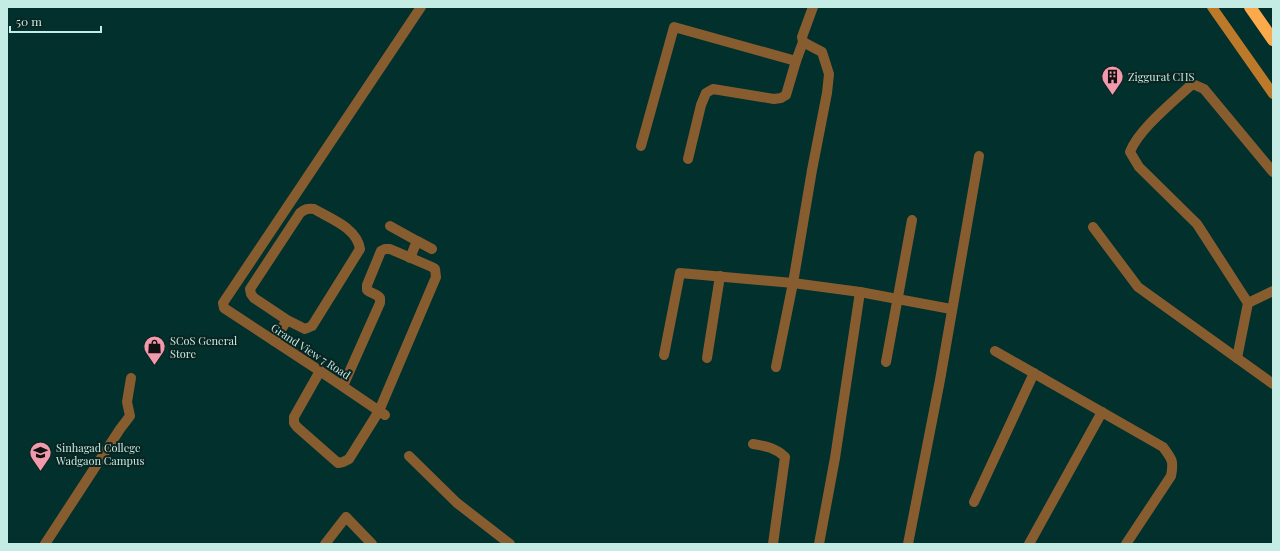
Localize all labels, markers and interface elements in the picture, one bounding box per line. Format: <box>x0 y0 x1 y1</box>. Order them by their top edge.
scale bar <box>10 8 101 34</box>
text: 50 m <box>16 13 42 29</box>
building icon: Ziggurat CHS <box>1100 63 1126 96</box>
place label: Ziggurat CHS <box>1128 69 1194 84</box>
street label: Grand View 7 Road <box>268 320 354 383</box>
shop icon: SCoS General Store <box>141 333 167 366</box>
place label: SCoS General Store <box>170 333 237 361</box>
school or university icon: Sinhagad College Wadgaon Campus <box>27 440 53 473</box>
place label: Sinhagad College Wadgaon Campus <box>55 440 144 468</box>

